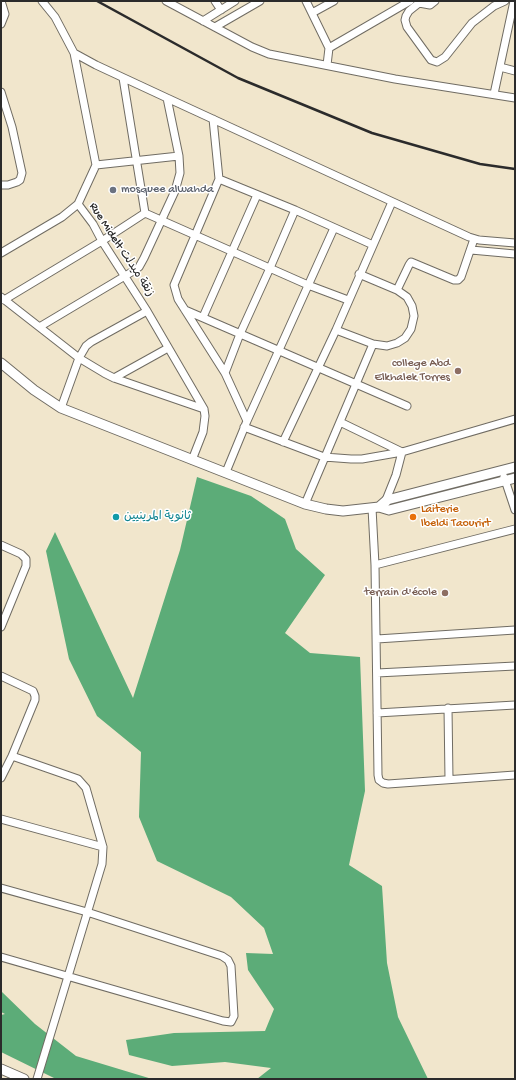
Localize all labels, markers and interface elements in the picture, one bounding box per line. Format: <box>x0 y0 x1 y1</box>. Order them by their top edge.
place label: mosquee alwahda <box>121 183 214 197</box>
marker: mosquee alwahda <box>108 185 118 195</box>
street label: Rue Midelt زنقة ميدلت <box>85 200 157 300</box>
place label: college Abd Elkhalek Torres <box>374 357 450 385</box>
marker: college Abd Elkhalek Torres <box>453 366 463 376</box>
place label: Laiterie lbeldi Taourirt <box>421 503 490 531</box>
place label: ثانوية المرينيين <box>124 510 191 524</box>
marker: ثانوية المرينيين <box>111 512 121 522</box>
marker: Laiterie lbeldi Taourirt <box>408 512 418 522</box>
place label: terrain d'école <box>364 586 437 600</box>
marker: terrain d'école <box>440 588 450 598</box>

